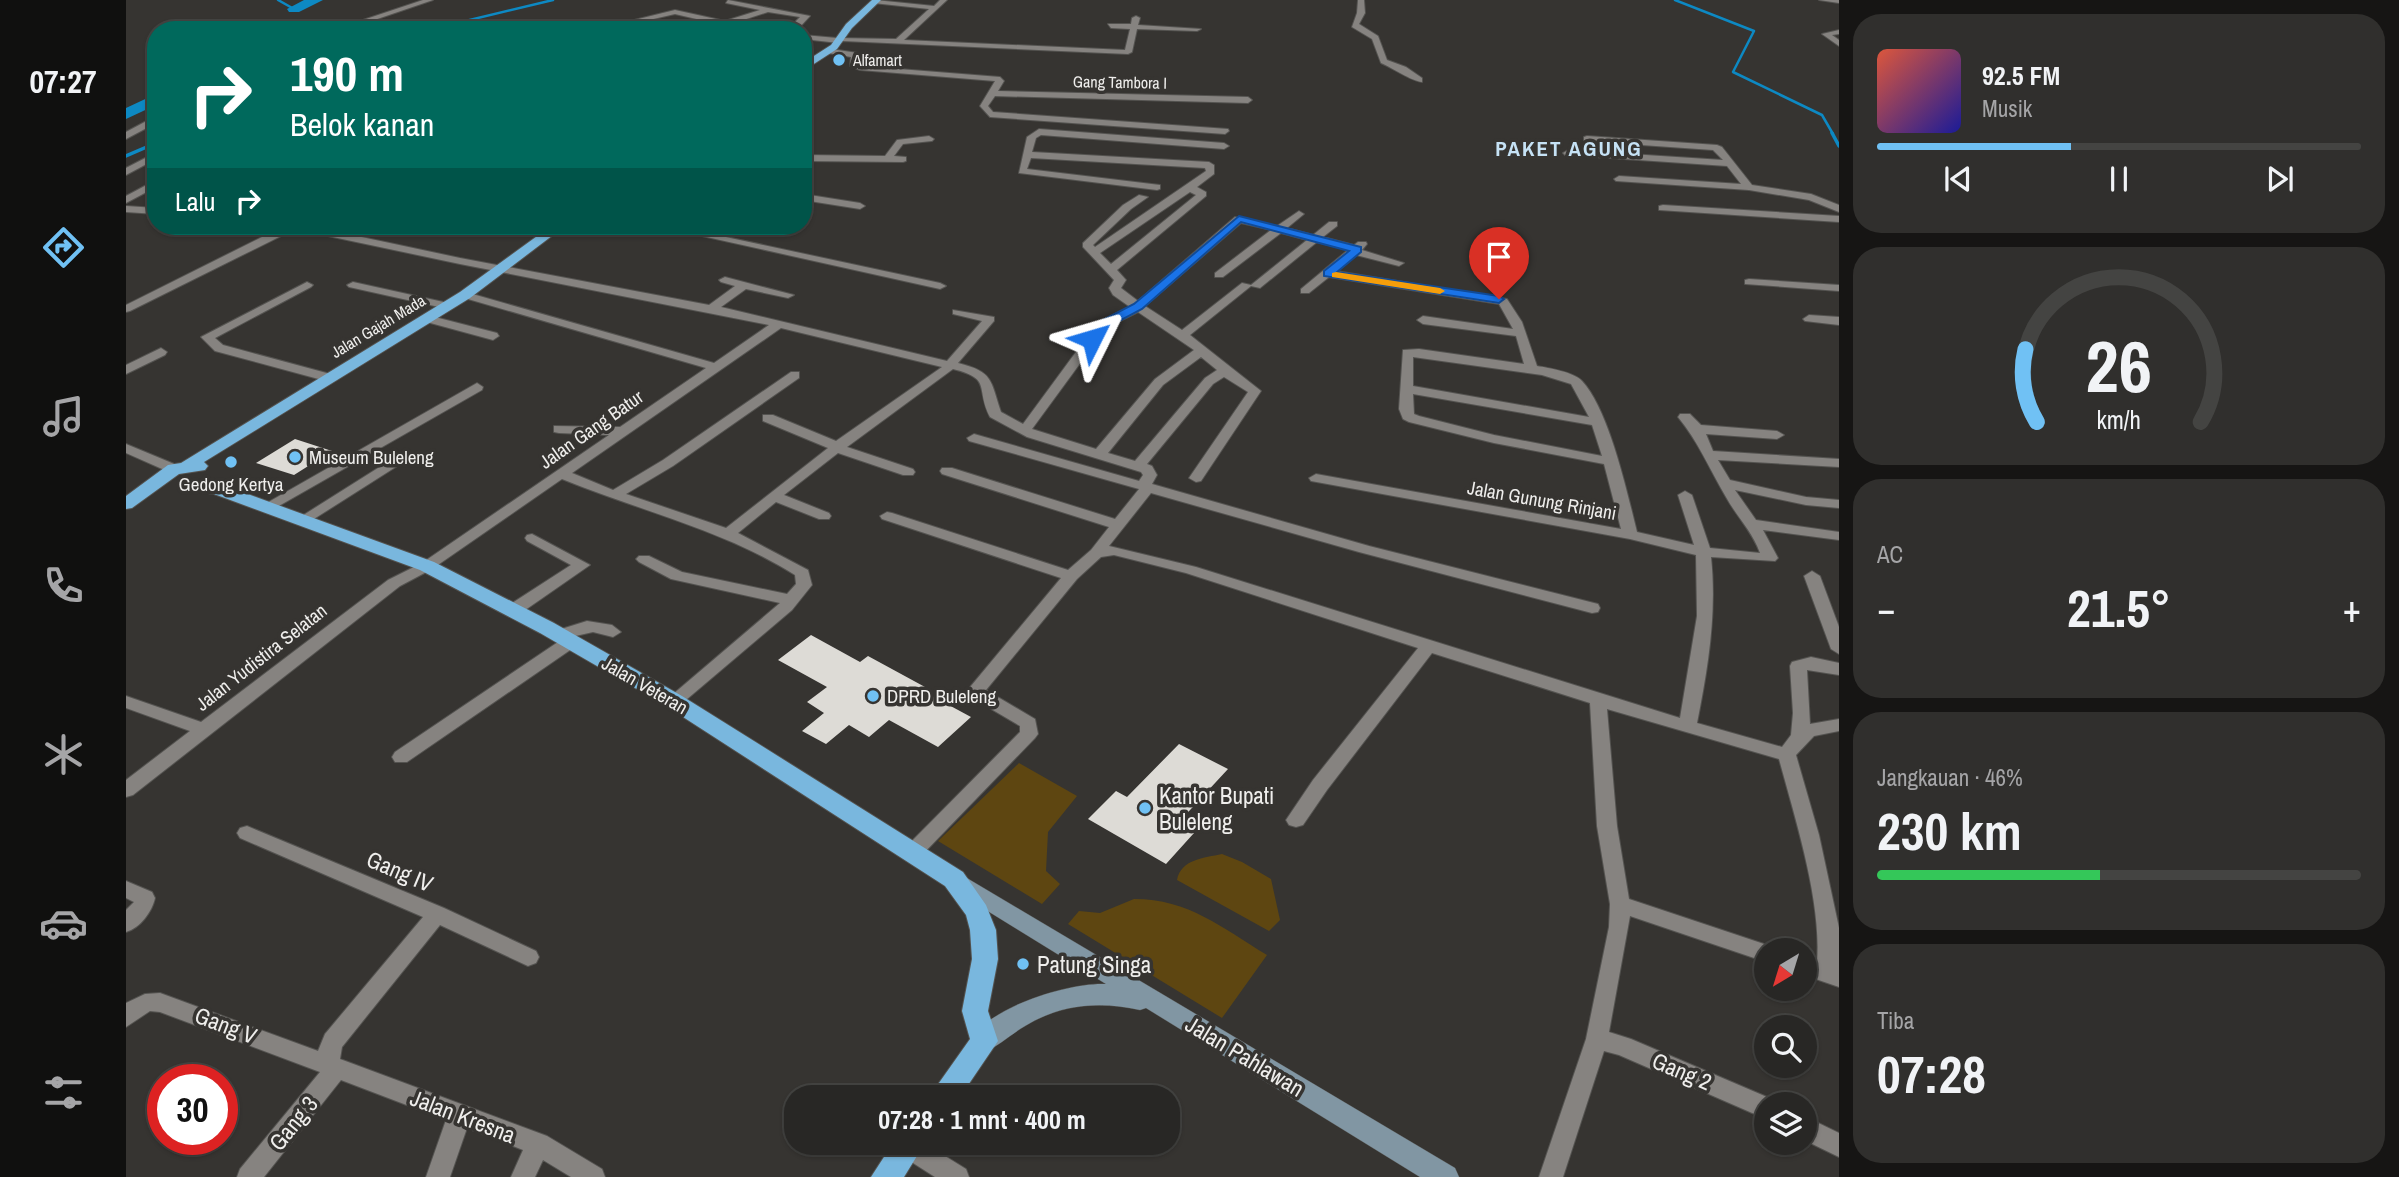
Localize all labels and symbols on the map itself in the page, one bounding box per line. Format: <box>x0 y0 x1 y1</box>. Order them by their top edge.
place label: Alfamart <box>852 49 902 71</box>
marker: Alfamart <box>831 52 847 68</box>
street label: Gang Tambora I <box>1073 70 1167 94</box>
district label: PAKET AGUNG <box>1495 134 1643 163</box>
pin <box>1469 227 1529 299</box>
street label: Jalan Gajah Mada <box>327 289 430 363</box>
position arrow <box>1055 302 1129 376</box>
street label: Jalan Gang Batur <box>534 383 649 474</box>
place label: Museum Buleleng <box>309 444 434 470</box>
marker: Museum Buleleng <box>287 449 303 465</box>
marker: Gedong Kertya <box>223 454 239 470</box>
place label: Gedong Kertya <box>179 471 284 497</box>
street label: Jalan Gunung Rinjani <box>1466 474 1618 526</box>
street label: Jalan Yudistira Selatan <box>190 598 332 716</box>
street label: Jalan Veteran <box>597 650 693 720</box>
place label: DPRD Buleleng <box>887 683 996 709</box>
marker: DPRD Buleleng <box>865 688 881 704</box>
place label: Kantor Bupati Buleleng <box>1159 780 1274 837</box>
marker: Kantor Bupati Buleleng <box>1137 800 1153 816</box>
street label: Gang IV <box>362 843 438 899</box>
north arrow <box>1754 938 1816 1001</box>
place label: Patung Singa <box>1037 949 1152 980</box>
marker: Patung Singa <box>1015 956 1031 972</box>
street label: Gang V <box>191 999 262 1051</box>
street label: Jalan Pahlawan <box>1180 1008 1310 1104</box>
street label: Gang 2 <box>1647 1045 1717 1097</box>
speed limit sign: 30 <box>147 1064 238 1155</box>
street label: Jalan Kresna <box>406 1082 520 1150</box>
street label: Gang 3 <box>261 1089 325 1157</box>

